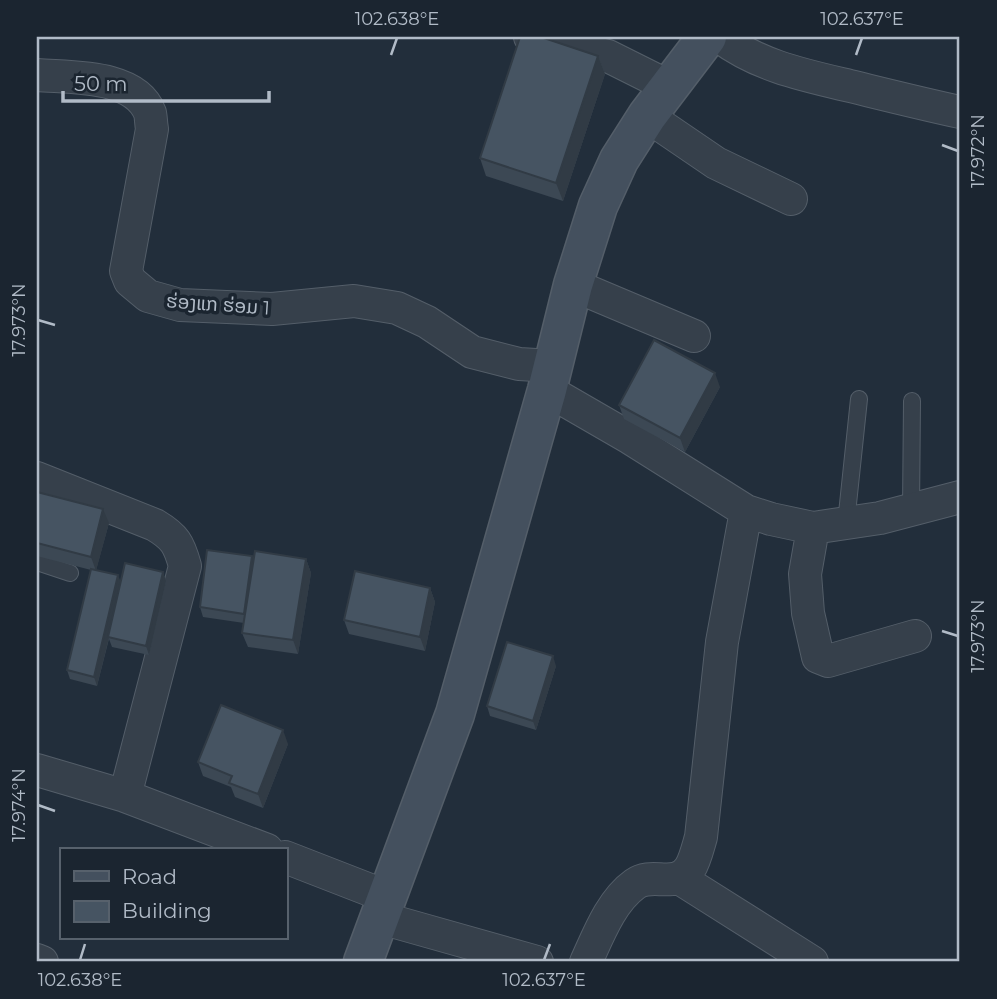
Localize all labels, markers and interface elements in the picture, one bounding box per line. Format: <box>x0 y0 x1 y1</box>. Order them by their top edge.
text: 102.638°E <box>355 8 439 30</box>
text: 102.637°E <box>820 8 904 30</box>
scale bar <box>63 60 270 104</box>
text: 50 m <box>74 71 128 96</box>
text: 17.972°N <box>967 114 989 188</box>
text: 17.973°N <box>8 283 30 357</box>
street label: ຮ່ອງແກ ຮ່ອມ 1 <box>165 289 271 320</box>
text: 17.973°N <box>967 599 989 673</box>
text: 17.974°N <box>8 768 30 842</box>
legend <box>60 848 287 940</box>
text: Road <box>122 864 177 889</box>
text: Building <box>122 898 212 923</box>
text: 102.638°E <box>38 969 122 991</box>
text: 102.637°E <box>502 969 586 991</box>

